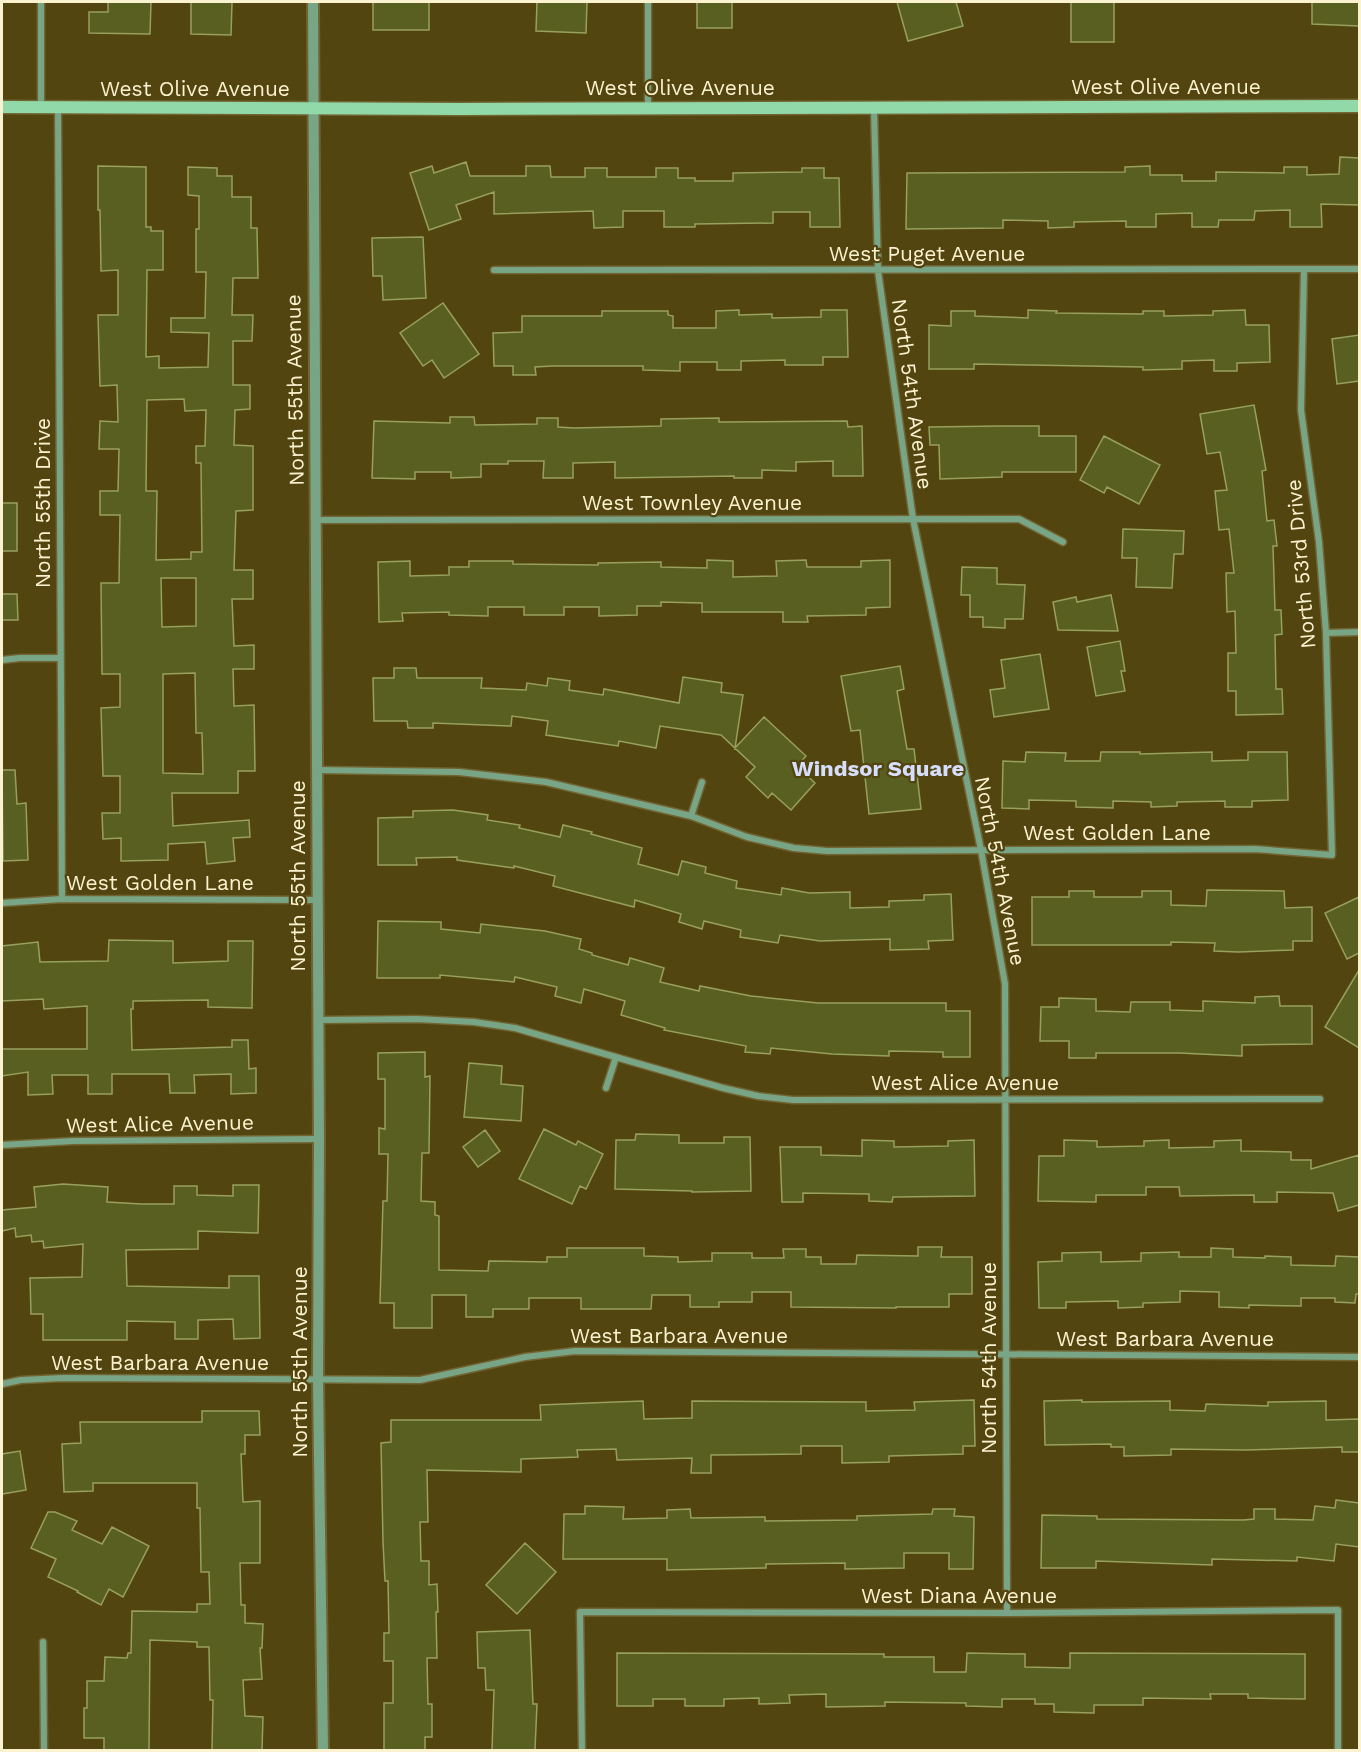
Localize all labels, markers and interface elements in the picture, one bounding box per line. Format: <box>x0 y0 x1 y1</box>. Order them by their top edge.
street label: West Olive Avenue <box>1071 74 1261 99</box>
street label: West Olive Avenue <box>585 75 775 100</box>
street label: West Olive Avenue <box>100 76 290 101</box>
street label: West Puget Avenue <box>829 241 1025 266</box>
street label: North 55th Avenue <box>280 294 309 486</box>
street label: North 54th Avenue <box>887 297 938 491</box>
street label: North 55th Drive <box>30 418 55 588</box>
street label: North 53rd Drive <box>1281 478 1320 650</box>
street label: West Townley Avenue <box>582 490 802 515</box>
district label: Windsor Square <box>792 756 964 781</box>
street label: North 54th Avenue <box>970 774 1031 968</box>
street label: North 55th Avenue <box>285 780 310 972</box>
street label: West Golden Lane <box>1023 820 1211 845</box>
street label: West Golden Lane <box>66 870 254 895</box>
street label: West Alice Avenue <box>871 1070 1059 1095</box>
street label: West Alice Avenue <box>66 1109 254 1138</box>
street label: North 54th Avenue <box>976 1262 1001 1454</box>
street label: North 55th Avenue <box>287 1266 312 1458</box>
street label: West Barbara Avenue <box>570 1323 788 1348</box>
street label: West Barbara Avenue <box>1056 1326 1274 1351</box>
street label: West Barbara Avenue <box>51 1350 269 1375</box>
street label: West Diana Avenue <box>861 1583 1057 1608</box>

